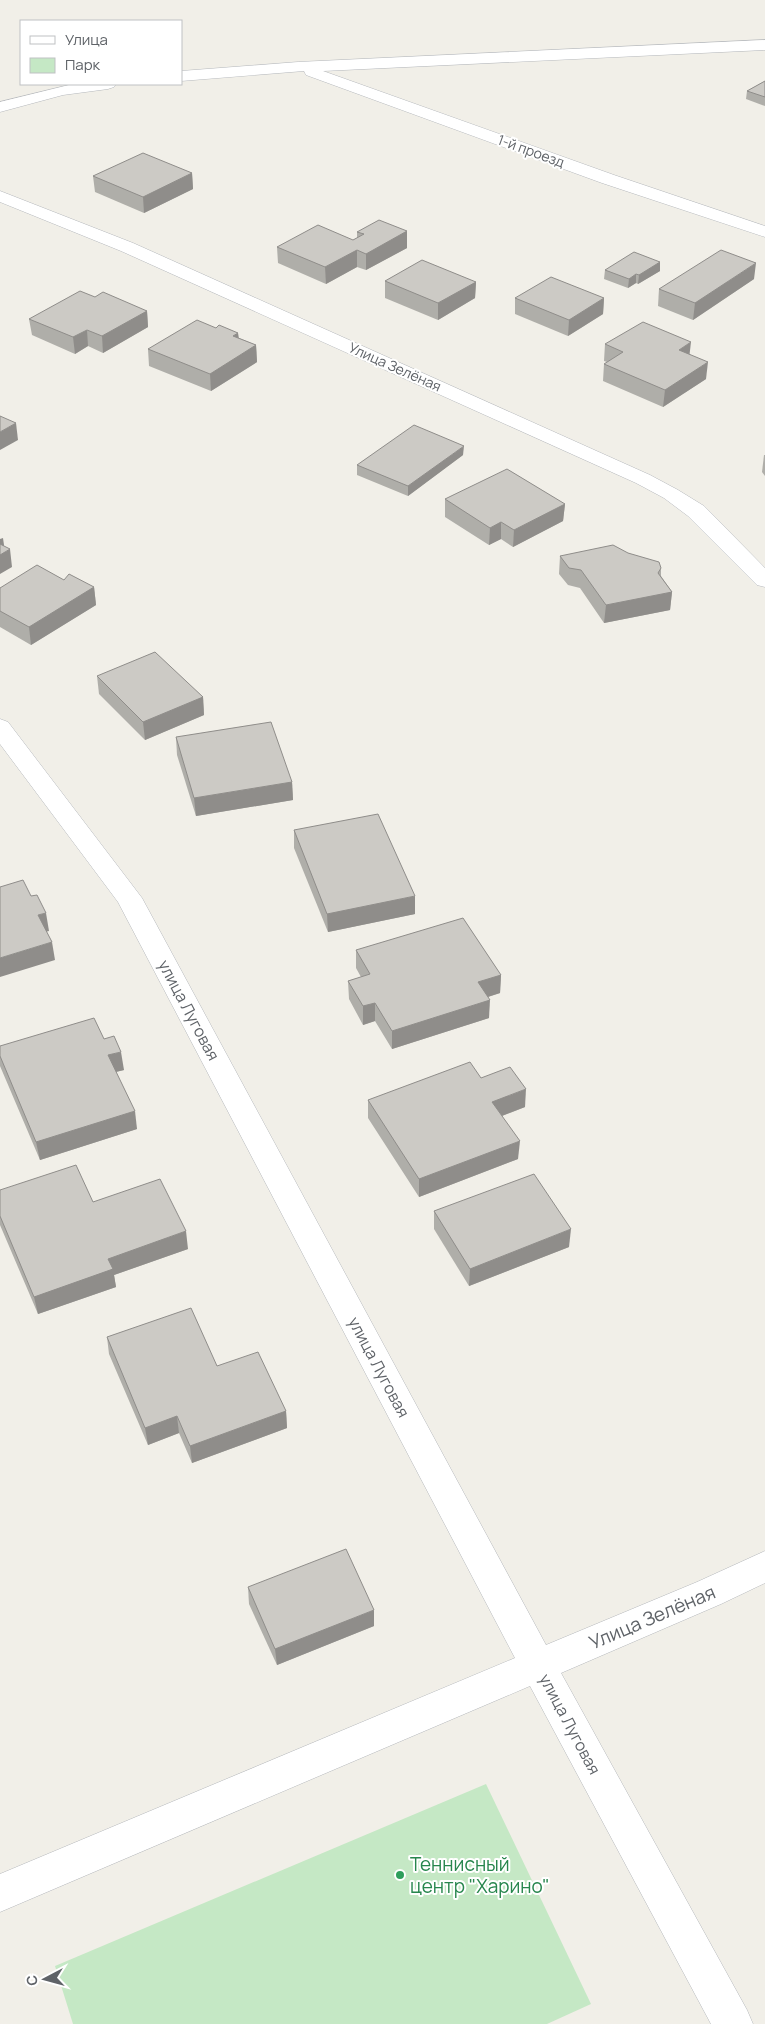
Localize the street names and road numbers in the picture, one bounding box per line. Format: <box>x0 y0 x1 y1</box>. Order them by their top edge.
street label: 1-й проезд <box>495 130 567 171</box>
street label: Улица Зелёная <box>346 338 444 395</box>
street label: улица Луговая <box>153 956 225 1064</box>
street label: улица Луговая <box>343 1313 415 1421</box>
street label: Улица Зелёная <box>585 1579 719 1655</box>
street label: улица Луговая <box>534 1670 606 1778</box>

